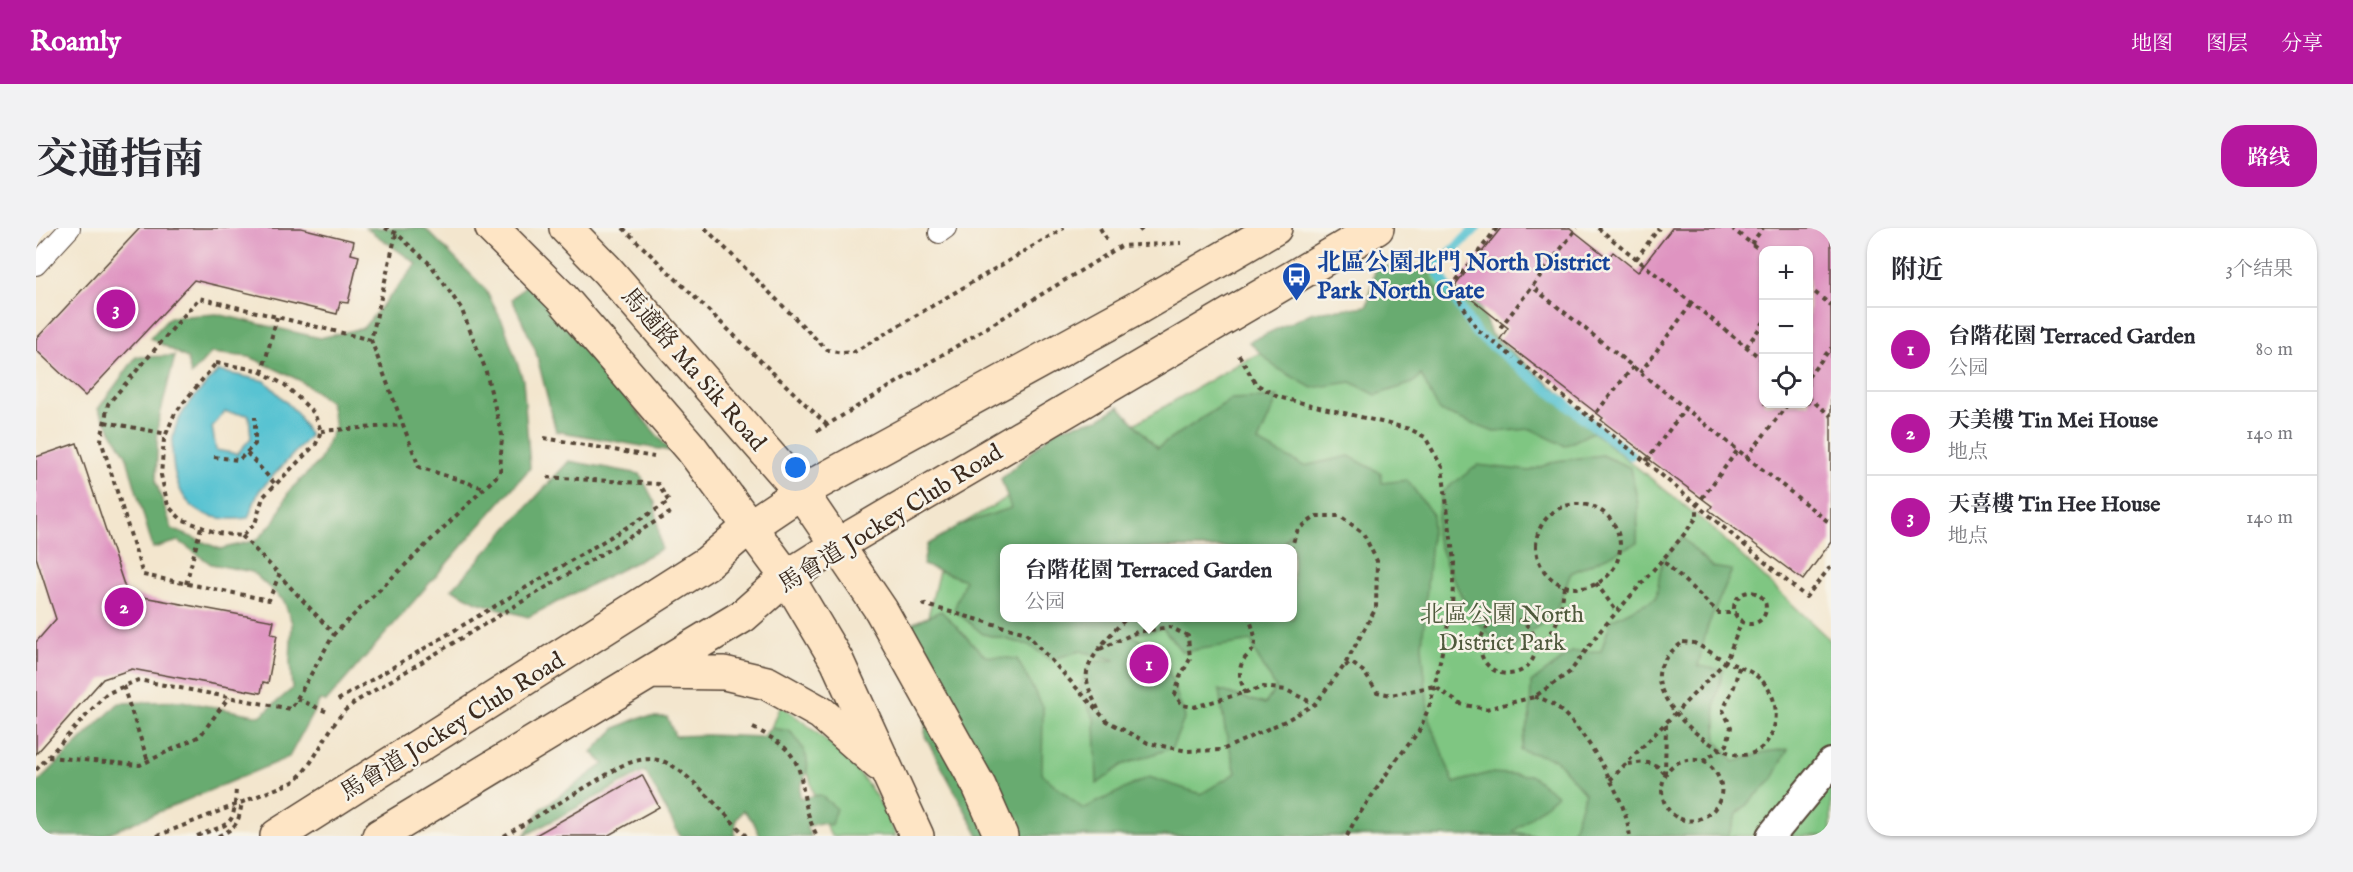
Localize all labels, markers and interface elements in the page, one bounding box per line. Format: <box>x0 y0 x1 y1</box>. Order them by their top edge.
text: Roamly <box>30 25 121 60</box>
text: 地图 <box>2131 31 2173 58</box>
text: 图层 <box>2206 31 2248 58</box>
text: 分享 <box>2281 31 2323 58</box>
button: 路线 <box>2221 125 2317 187</box>
text: 交通指南 <box>36 135 204 188</box>
map controls <box>1759 246 1813 408</box>
button: + <box>1759 246 1813 300</box>
place label: 北區公園北門 North District Park North Gate <box>1317 248 1611 307</box>
text: 附近 <box>1891 254 1943 287</box>
text: 3个结果 <box>2226 257 2293 282</box>
bus stop icon: 北區公園北門 North District Park North Gate <box>1280 260 1312 302</box>
street label: 馬適路 Ma Sik Road <box>613 282 772 458</box>
pin: 3 <box>96 286 136 332</box>
button: − <box>1759 300 1813 354</box>
text: 台階花園 Terraced Garden <box>1948 323 2195 351</box>
text: 1 <box>1907 337 1914 362</box>
text: 80 m <box>2256 337 2293 362</box>
button: locate <box>1759 354 1813 408</box>
text: 公园 <box>1948 356 1988 381</box>
text: 天美樓 Tin Mei House <box>1948 407 2158 435</box>
text: 2 <box>1906 421 1915 446</box>
text: 140 m <box>2246 421 2293 446</box>
street label: 馬會道 Jockey Club Road <box>773 437 1009 601</box>
text: 地点 <box>1948 440 1988 465</box>
your location <box>781 453 810 482</box>
text: 天喜樓 Tin Hee House <box>1948 491 2160 519</box>
text: 3 <box>1907 505 1914 530</box>
text: 140 m <box>2246 505 2293 530</box>
text: 地点 <box>1948 524 1988 549</box>
popup <box>1000 544 1297 622</box>
text: 台階花園 Terraced Garden <box>1025 557 1272 585</box>
pin: 2 <box>104 584 143 629</box>
text: 公园 <box>1025 590 1065 615</box>
park label: 北區公園 North District Park <box>1420 600 1584 659</box>
pin: 1 <box>1130 642 1168 686</box>
street label: 馬會道 Jockey Club Road <box>335 645 571 809</box>

